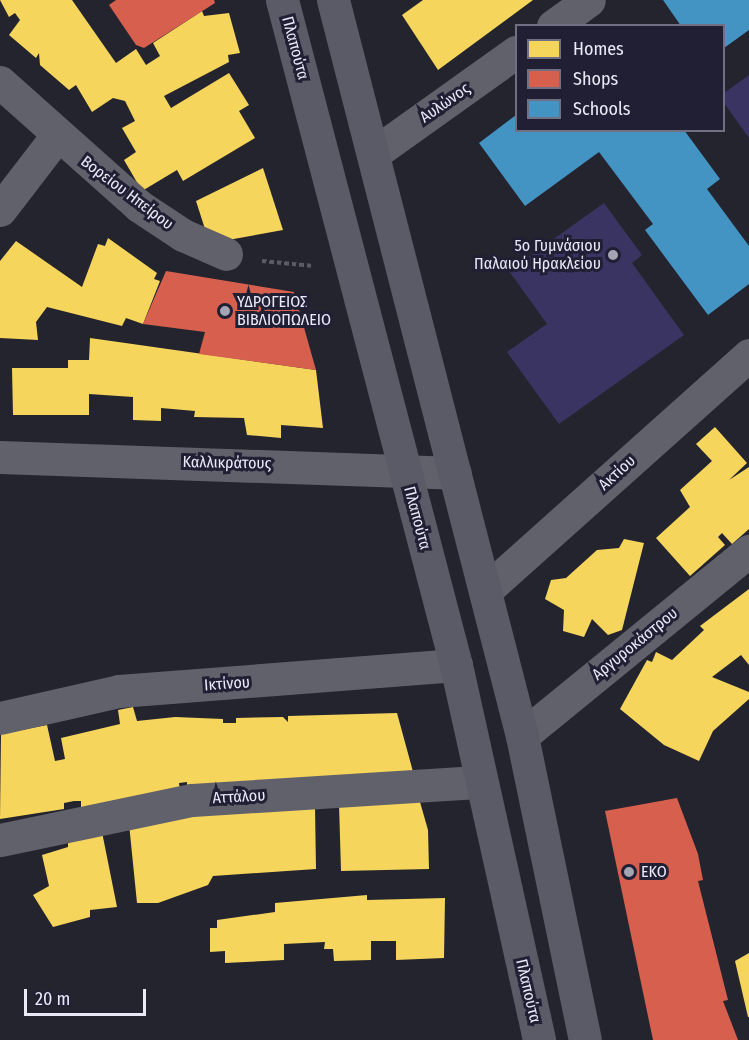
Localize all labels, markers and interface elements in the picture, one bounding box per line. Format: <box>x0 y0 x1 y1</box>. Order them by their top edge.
street label: Πλαπούτα <box>277 14 313 82</box>
legend <box>515 24 725 132</box>
text: Homes <box>573 38 624 60</box>
text: Shops <box>573 68 618 90</box>
street label: Αυλώνος <box>416 79 474 127</box>
text: Schools <box>573 98 631 120</box>
street label: Βορείου Ηπείρου <box>77 152 177 234</box>
place label: 5ο Γυμνάσιου Παλαιού Ηρακλείου <box>474 236 601 274</box>
marker: 5ο Γυμνάσιου Παλαιού Ηρακλείου <box>606 248 620 262</box>
place label: ΥΔΡΟΓΕΙΟΣ ΒΙΒΛΙΟΠΩΛΕΙΟ <box>237 292 331 330</box>
marker: ΥΔΡΟΓΕΙΟΣ ΒΙΒΛΙΟΠΩΛΕΙΟ <box>218 304 232 318</box>
street label: Ακτίου <box>595 451 639 495</box>
street label: Καλλικράτους <box>182 453 272 473</box>
street label: Πλαπούτα <box>399 484 435 552</box>
street label: Αργυροκάστρου <box>588 604 682 684</box>
street label: Ικτίνου <box>203 673 251 695</box>
street label: Αττάλου <box>212 786 266 808</box>
place label: EKO <box>641 862 667 882</box>
marker: EKO <box>622 865 636 879</box>
street label: Πλαπούτα <box>511 957 545 1025</box>
scale bar <box>27 977 148 1015</box>
text: 20 m <box>35 988 70 1010</box>

